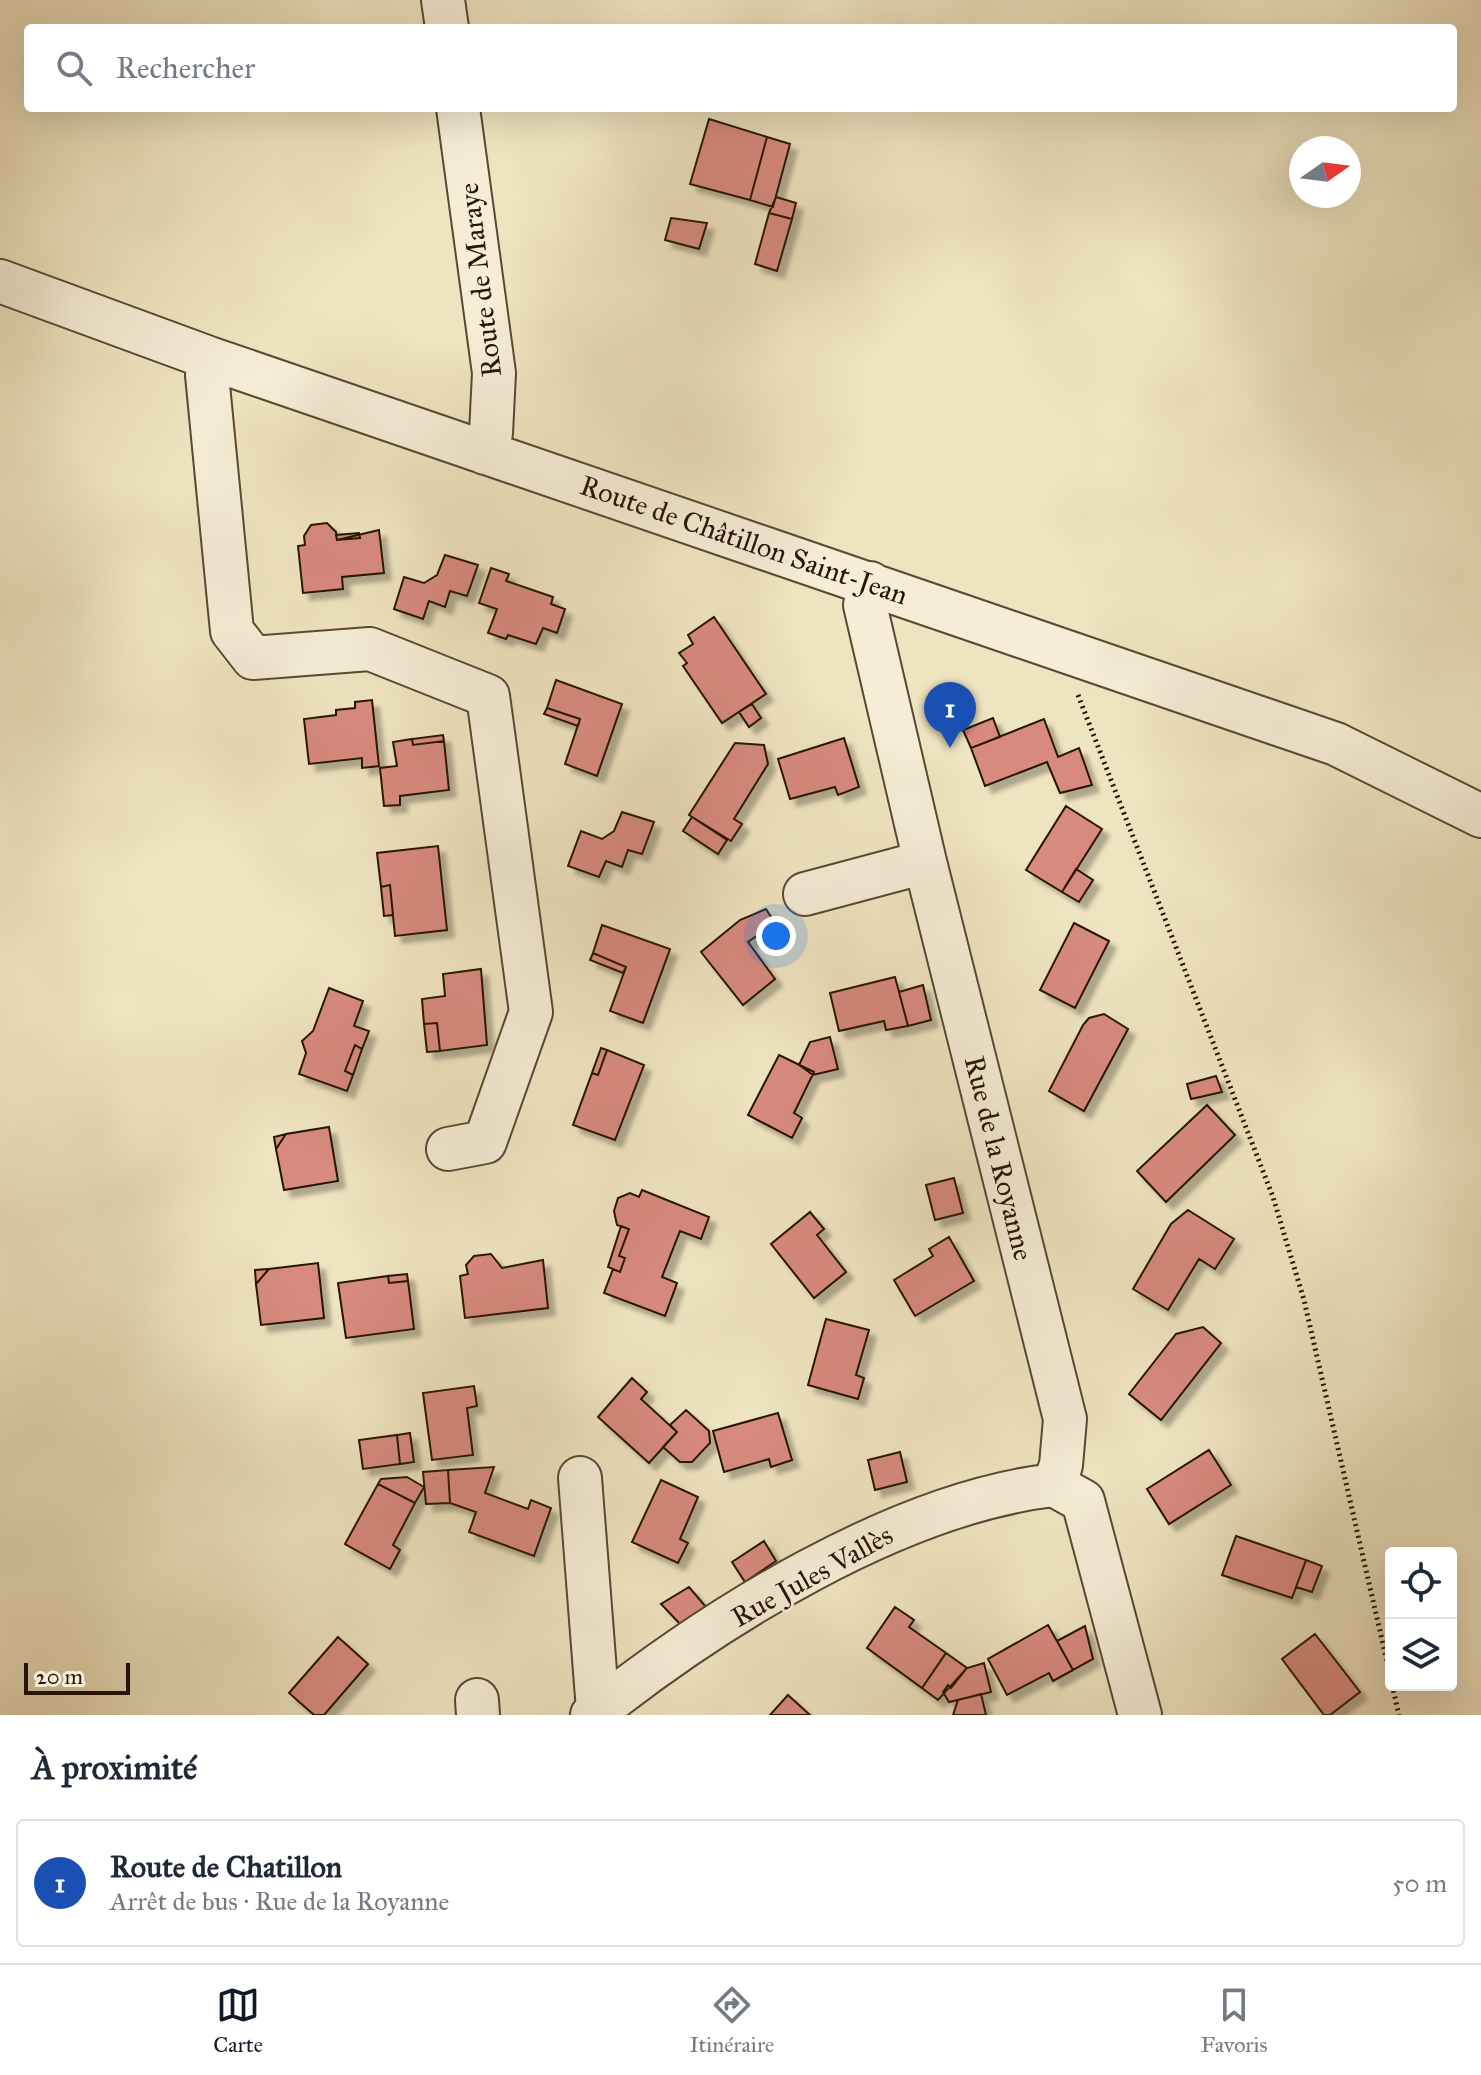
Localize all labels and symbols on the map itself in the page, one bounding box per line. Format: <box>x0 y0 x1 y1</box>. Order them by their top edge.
north arrow <box>1289 136 1361 208</box>
street label: Route de Maraye <box>451 181 509 379</box>
street label: Route de Châtillon Saint-Jean <box>576 467 912 613</box>
pin: 1 <box>924 682 976 748</box>
your location <box>756 916 796 956</box>
street label: Rue de la Royanne <box>957 1052 1041 1264</box>
street label: Rue Jules Vallès <box>725 1517 899 1635</box>
scale bar <box>24 1659 130 1695</box>

